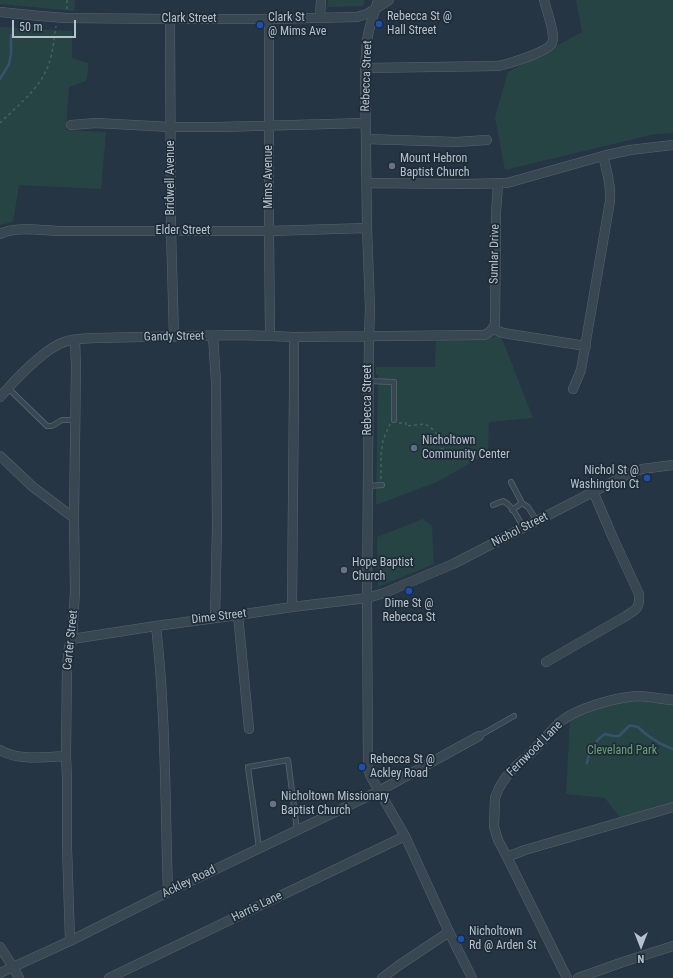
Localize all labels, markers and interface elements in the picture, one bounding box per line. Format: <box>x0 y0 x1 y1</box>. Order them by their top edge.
place label: Rebecca St @ Hall Street <box>387 10 452 38</box>
place label: Clark St @ Mims Ave <box>268 11 326 39</box>
scale bar <box>14 12 78 38</box>
street label: Clark Street <box>161 12 217 26</box>
marker: Rebecca St @ Hall Street <box>374 19 384 29</box>
text: 50 m <box>19 20 43 34</box>
marker: Clark St @ Mims Ave <box>255 20 265 30</box>
street label: Rebecca Street <box>359 40 375 112</box>
street label: Bridwell Avenue <box>164 140 178 216</box>
street label: Mims Avenue <box>262 145 276 209</box>
place label: Mount Hebron Baptist Church <box>400 152 470 180</box>
marker: Mount Hebron Baptist Church <box>387 161 397 171</box>
street label: Elder Street <box>156 224 210 238</box>
street label: Sumlar Drive <box>487 224 503 284</box>
street label: Gandy Street <box>144 329 204 345</box>
street label: Rebecca Street <box>361 364 375 436</box>
place label: Nicholtown Community Center <box>422 434 510 462</box>
marker: Nicholtown Community Center <box>409 443 419 453</box>
place label: Nichol St @ Washington Ct <box>570 464 639 492</box>
marker: Nichol St @ Washington Ct <box>642 473 652 483</box>
street label: Nichol Street <box>489 510 551 550</box>
place label: Hope Baptist Church <box>352 556 413 584</box>
marker: Hope Baptist Church <box>339 565 349 575</box>
marker: Dime St @ Rebecca St <box>404 586 414 596</box>
place label: Dime St @ Rebecca St <box>383 597 435 625</box>
street label: Dime Street <box>191 606 247 628</box>
street label: Carter Street <box>61 609 81 671</box>
street label: Fernwood Lane <box>504 718 566 780</box>
park label: Cleveland Park <box>587 744 657 758</box>
place label: Rebecca St @ Ackley Road <box>370 753 435 781</box>
marker: Rebecca St @ Ackley Road <box>357 762 367 772</box>
place label: Nicholtown Missionary Baptist Church <box>281 790 389 818</box>
marker: Nicholtown Missionary Baptist Church <box>268 799 278 809</box>
street label: Ackley Road <box>160 863 218 901</box>
street label: Harris Lane <box>229 889 285 925</box>
place label: Nicholtown Rd @ Arden St <box>469 925 536 953</box>
north arrow <box>621 926 661 966</box>
marker: Nicholtown Rd @ Arden St <box>456 934 466 944</box>
text: N <box>638 952 644 965</box>

